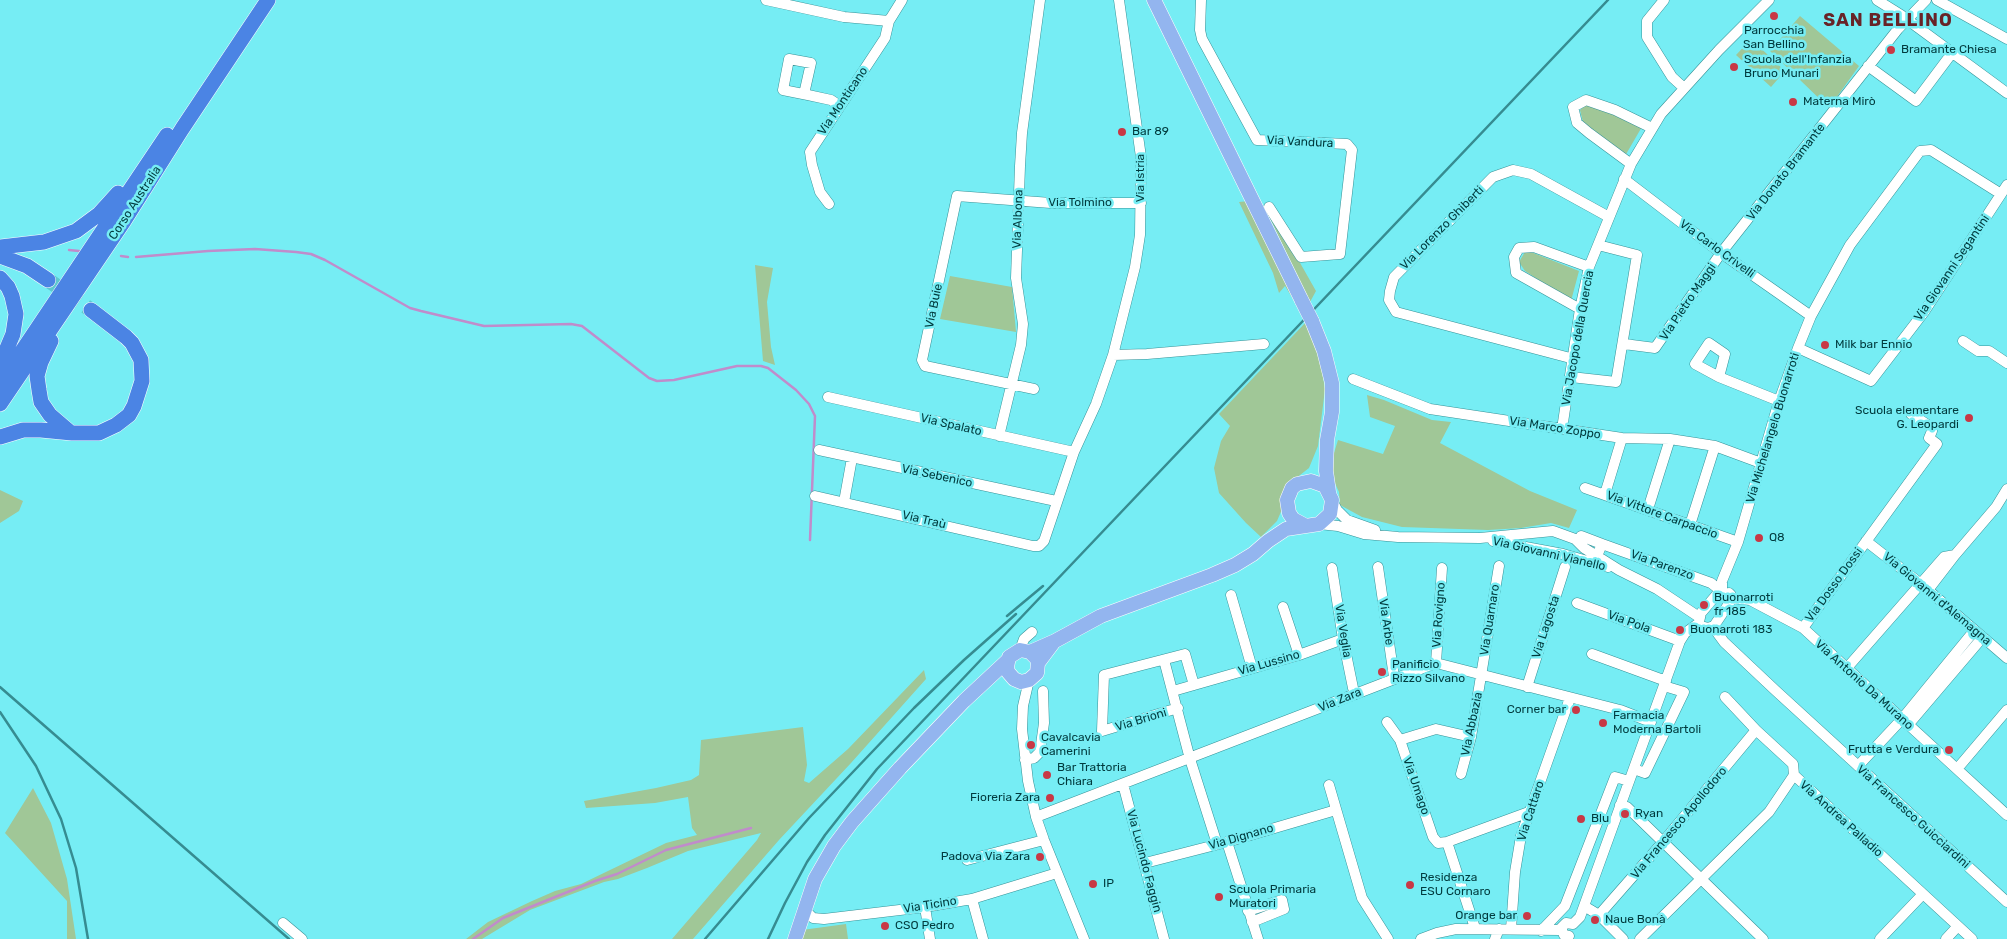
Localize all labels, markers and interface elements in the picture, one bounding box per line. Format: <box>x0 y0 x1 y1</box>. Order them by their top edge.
marker: Parrocchia San Bellino <box>1768 10 1780 22</box>
district label: SAN BELLINO <box>1822 10 1954 32</box>
place label: Parrocchia San Bellino <box>1743 24 1805 52</box>
place label: Bramante Chiesa <box>1901 43 1997 57</box>
marker: Bramante Chiesa <box>1885 44 1897 56</box>
place label: Scuola dell'Infanzia Bruno Munari <box>1744 53 1852 81</box>
marker: Scuola dell'Infanzia Bruno Munari <box>1728 61 1740 73</box>
street label: Via Monticano <box>815 64 871 138</box>
place label: Materna Mirò <box>1803 95 1876 109</box>
marker: Materna Mirò <box>1787 96 1799 108</box>
street label: Via Donato Bramante <box>1744 121 1828 223</box>
place label: Bar 89 <box>1132 125 1169 139</box>
marker: Bar 89 <box>1116 126 1128 138</box>
street label: Via Vandura <box>1266 133 1334 151</box>
street label: Via Istria <box>1134 154 1148 202</box>
street label: Corso Australia <box>106 163 164 243</box>
street label: Via Lorenzo Ghiberti <box>1397 183 1487 273</box>
street label: Via Albona <box>1010 189 1026 249</box>
street label: Via Tolmino <box>1048 196 1112 210</box>
street label: Via Giovanni Segantini <box>1911 212 1993 324</box>
street label: Via Carlo Crivelli <box>1677 217 1757 281</box>
street label: Via Pietro Maggi <box>1657 261 1719 343</box>
street label: Via Jacopo della Quercia <box>1559 269 1597 407</box>
street label: Via Buie <box>922 282 946 330</box>
place label: Milk bar Ennio <box>1835 338 1912 352</box>
marker: Milk bar Ennio <box>1819 339 1831 351</box>
street label: Via Michelangelo Buonarroti <box>1743 351 1803 505</box>
place label: Scuola elementare G. Leopardi <box>1855 404 1959 432</box>
street label: Via Spalato <box>919 411 983 439</box>
marker: Scuola elementare G. Leopardi <box>1963 412 1975 424</box>
street label: Via Marco Zoppo <box>1508 414 1602 442</box>
street label: Via Sebenico <box>900 461 974 491</box>
street label: Via Vittore Carpaccio <box>1604 488 1720 542</box>
street label: Via Traù <box>901 508 947 532</box>
place label: Q8 <box>1769 531 1785 545</box>
marker: Q8 <box>1753 532 1765 544</box>
street label: Via Giovanni Vianello <box>1491 534 1607 574</box>
street label: Via Dosso Dossi <box>1802 545 1866 625</box>
street label: Via Parenzo <box>1629 547 1695 583</box>
street label: Via Giovanni d'Alemagna <box>1880 550 1994 648</box>
street label: Via Rovigno <box>1430 582 1448 648</box>
street label: Via Quarnaro <box>1477 583 1503 657</box>
place label: Buonarroti fr 185 <box>1714 591 1773 619</box>
street label: Via Lagosta <box>1529 594 1563 660</box>
street label: Via Arbe <box>1376 598 1396 646</box>
marker: Buonarroti fr 185 <box>1698 599 1710 611</box>
street label: Via Veglia <box>1332 603 1354 659</box>
street label: Via Pola <box>1606 608 1652 636</box>
place label: Buonarroti 183 <box>1690 623 1772 637</box>
marker: Buonarroti 183 <box>1674 624 1686 636</box>
street label: Via Antonio Da Murano <box>1812 637 1916 733</box>
street label: Via Lussino <box>1237 647 1301 679</box>
place label: Panificio Rizzo Silvano <box>1392 658 1465 686</box>
marker: Panificio Rizzo Silvano <box>1376 666 1388 678</box>
street label: Via Zara <box>1316 685 1364 715</box>
street label: Via Abbazia <box>1458 691 1486 757</box>
place label: Corner bar <box>1507 703 1566 717</box>
marker: Corner bar <box>1570 704 1582 716</box>
street label: Via Brioni <box>1114 705 1168 735</box>
place label: Farmacia Moderna Bartoli <box>1613 709 1701 737</box>
marker: Farmacia Moderna Bartoli <box>1597 717 1609 729</box>
place label: Cavalcavia Camerini <box>1041 731 1101 759</box>
marker: Cavalcavia Camerini <box>1025 739 1037 751</box>
place label: Frutta e Verdura <box>1848 743 1939 757</box>
marker: Frutta e Verdura <box>1943 744 1955 756</box>
street label: Via Umago <box>1399 755 1433 817</box>
place label: Bar Trattoria Chiara <box>1057 761 1126 789</box>
street label: Via Francesco Guicciardini <box>1854 762 1972 872</box>
street label: Via Francesco Apollodoro <box>1628 764 1730 882</box>
marker: Bar Trattoria Chiara <box>1041 769 1053 781</box>
street label: Via Andrea Palladio <box>1796 778 1886 860</box>
street label: Via Cattaro <box>1515 779 1547 843</box>
place label: Fioreria Zara <box>970 791 1040 805</box>
marker: Fioreria Zara <box>1044 792 1056 804</box>
place label: Ryan <box>1635 807 1663 821</box>
street label: Via Lucindo Faggin <box>1123 808 1165 914</box>
marker: Ryan <box>1619 808 1631 820</box>
place label: Blu <box>1591 812 1609 826</box>
marker: Blu <box>1575 813 1587 825</box>
street label: Via Dignano <box>1207 821 1275 853</box>
place label: Padova Via Zara <box>941 850 1030 864</box>
marker: Padova Via Zara <box>1034 851 1046 863</box>
place label: Residenza ESU Cornaro <box>1420 871 1491 899</box>
place label: IP <box>1103 877 1114 891</box>
marker: IP <box>1087 878 1099 890</box>
marker: Residenza ESU Cornaro <box>1404 879 1416 891</box>
place label: Scuola Primaria Muratori <box>1229 883 1316 911</box>
marker: Scuola Primaria Muratori <box>1213 891 1225 903</box>
street label: Via Ticino <box>902 894 958 916</box>
place label: Orange bar <box>1455 909 1517 923</box>
marker: Orange bar <box>1521 910 1533 922</box>
place label: Naue Bonà <box>1605 913 1666 927</box>
marker: Naue Bonà <box>1589 914 1601 926</box>
place label: CSO Pedro <box>895 919 954 933</box>
marker: CSO Pedro <box>879 920 891 932</box>

